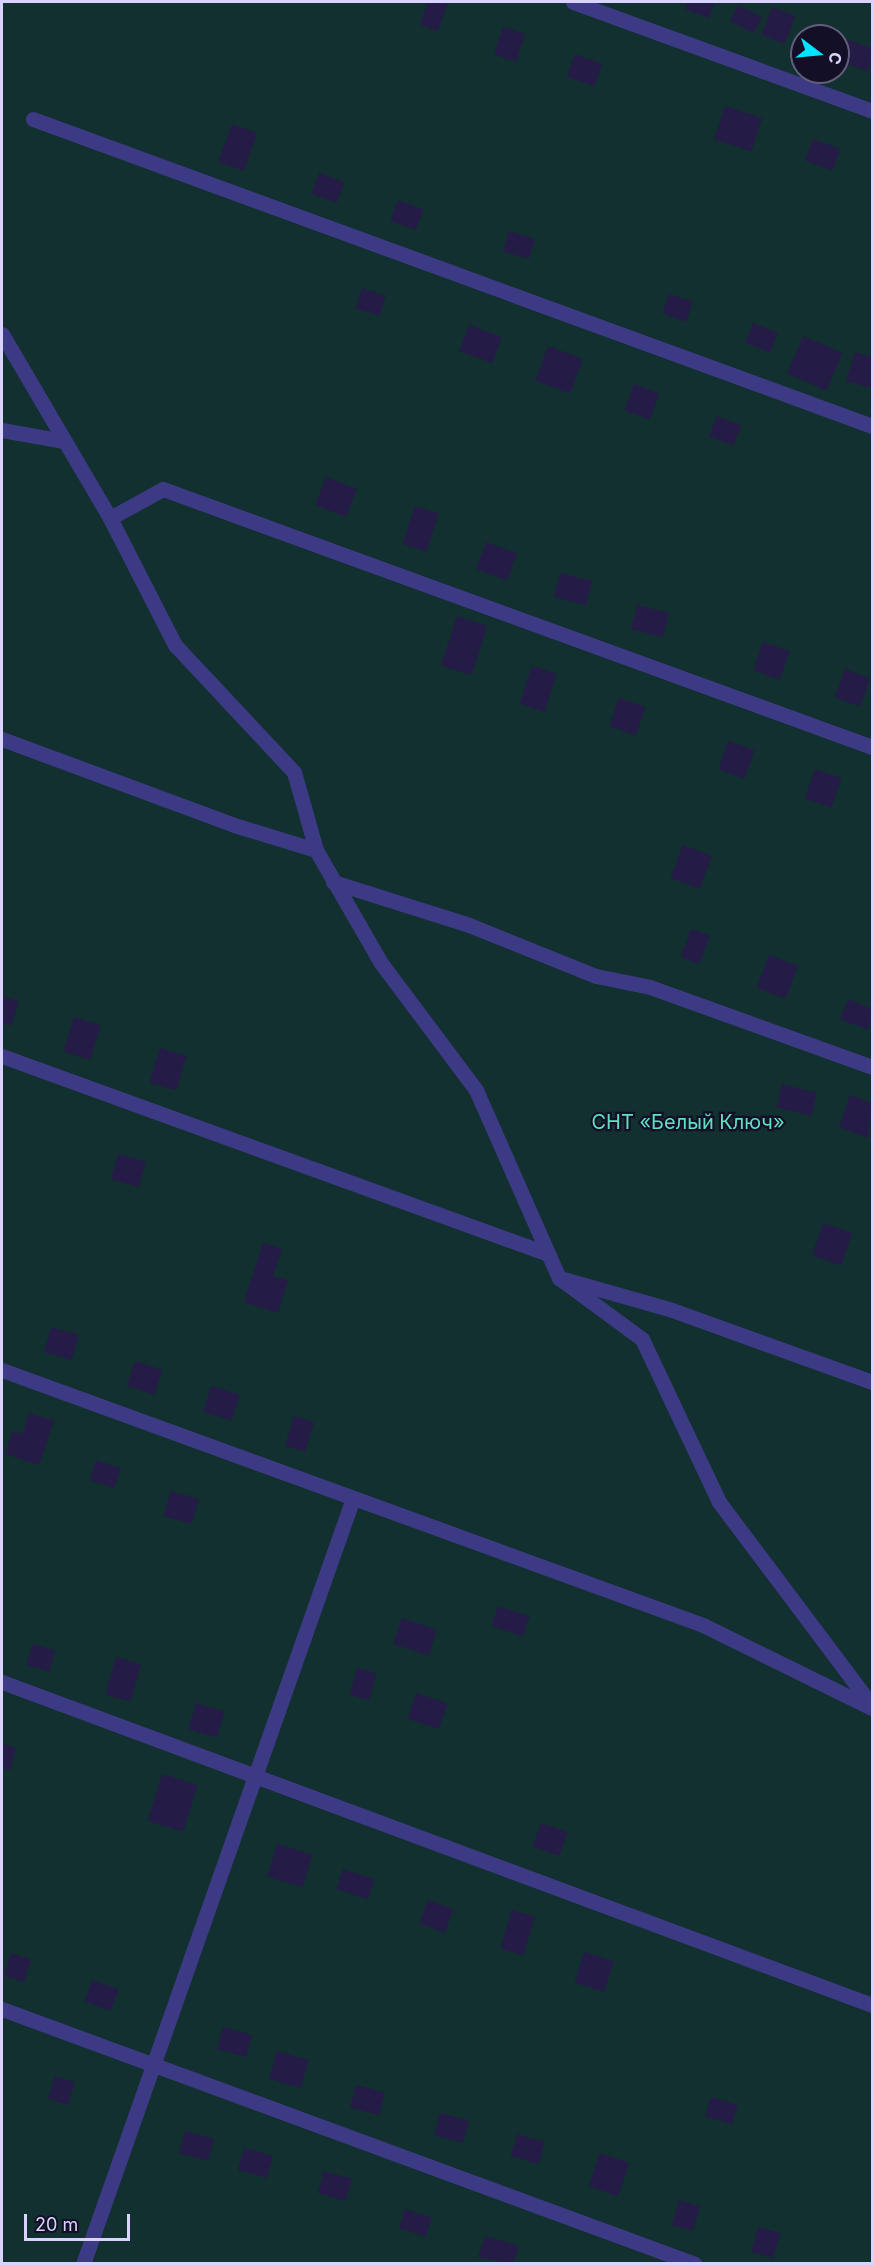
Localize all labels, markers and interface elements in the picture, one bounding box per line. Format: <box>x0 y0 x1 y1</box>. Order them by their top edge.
north arrow <box>790 24 850 84</box>
text: С <box>824 50 847 67</box>
park label: СНТ «Белый Ключ» <box>591 1110 785 1134</box>
scale bar <box>27 2202 134 2240</box>
text: 20 m <box>35 2214 78 2235</box>

